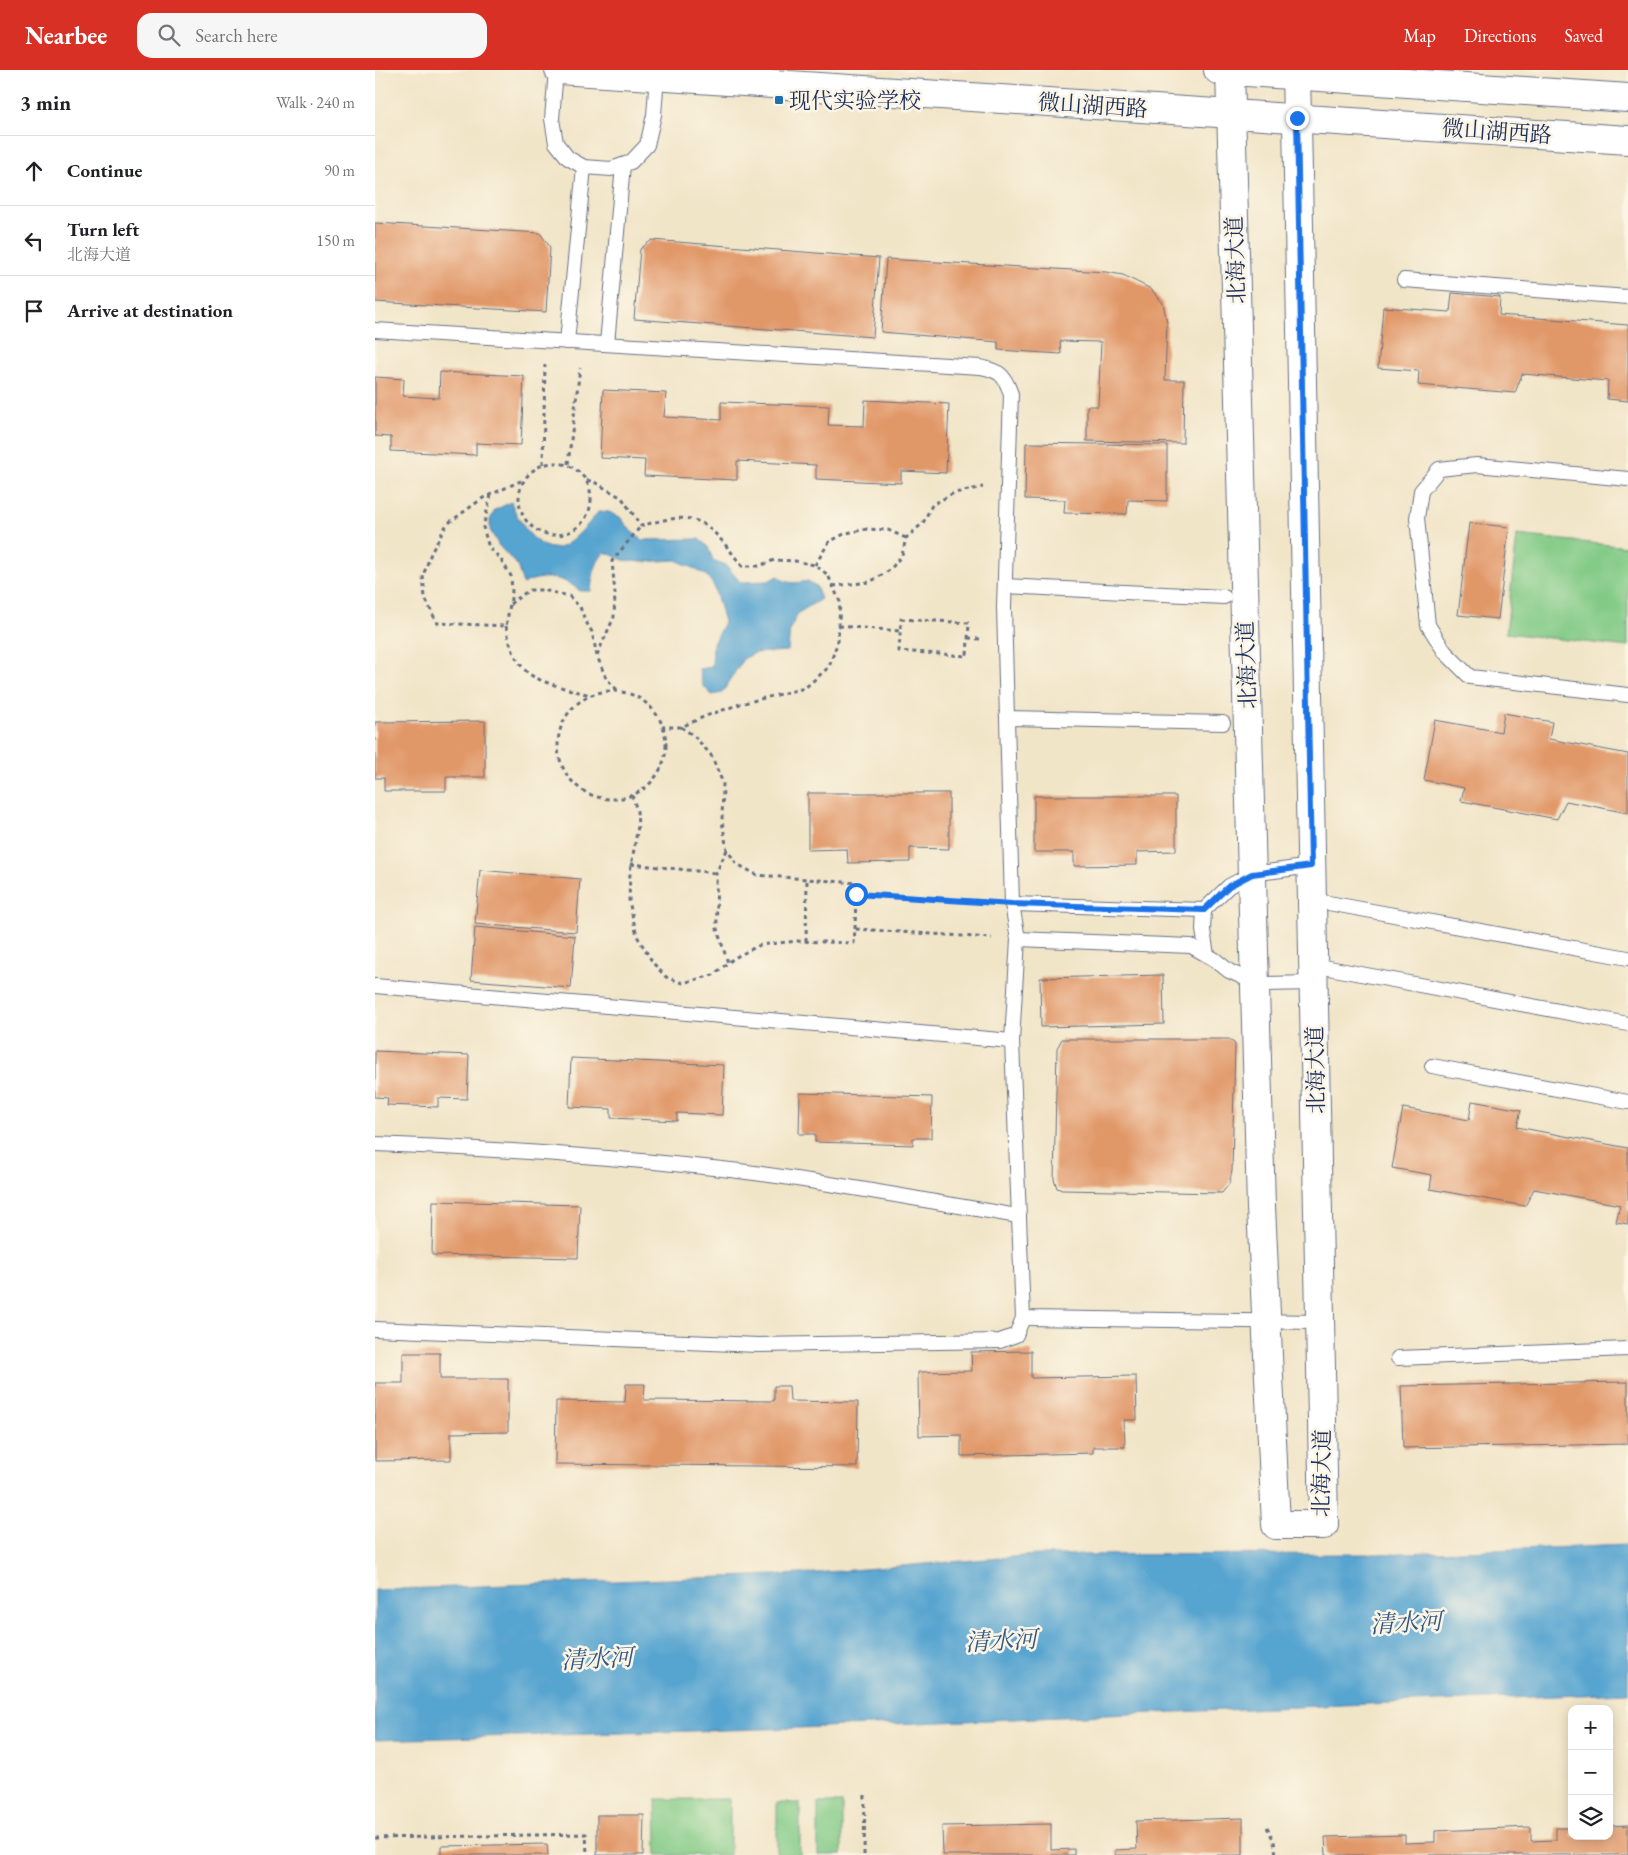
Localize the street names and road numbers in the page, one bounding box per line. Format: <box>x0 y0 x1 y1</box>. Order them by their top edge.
street label: 微山湖西路 <box>1037 87 1149 124</box>
street label: 微山湖西路 <box>1441 113 1553 150</box>
street label: 北海大道 <box>1219 215 1252 304</box>
street label: 北海大道 <box>1230 620 1263 709</box>
street label: 北海大道 <box>1300 1026 1331 1114</box>
street label: 北海大道 <box>1306 1429 1337 1517</box>

